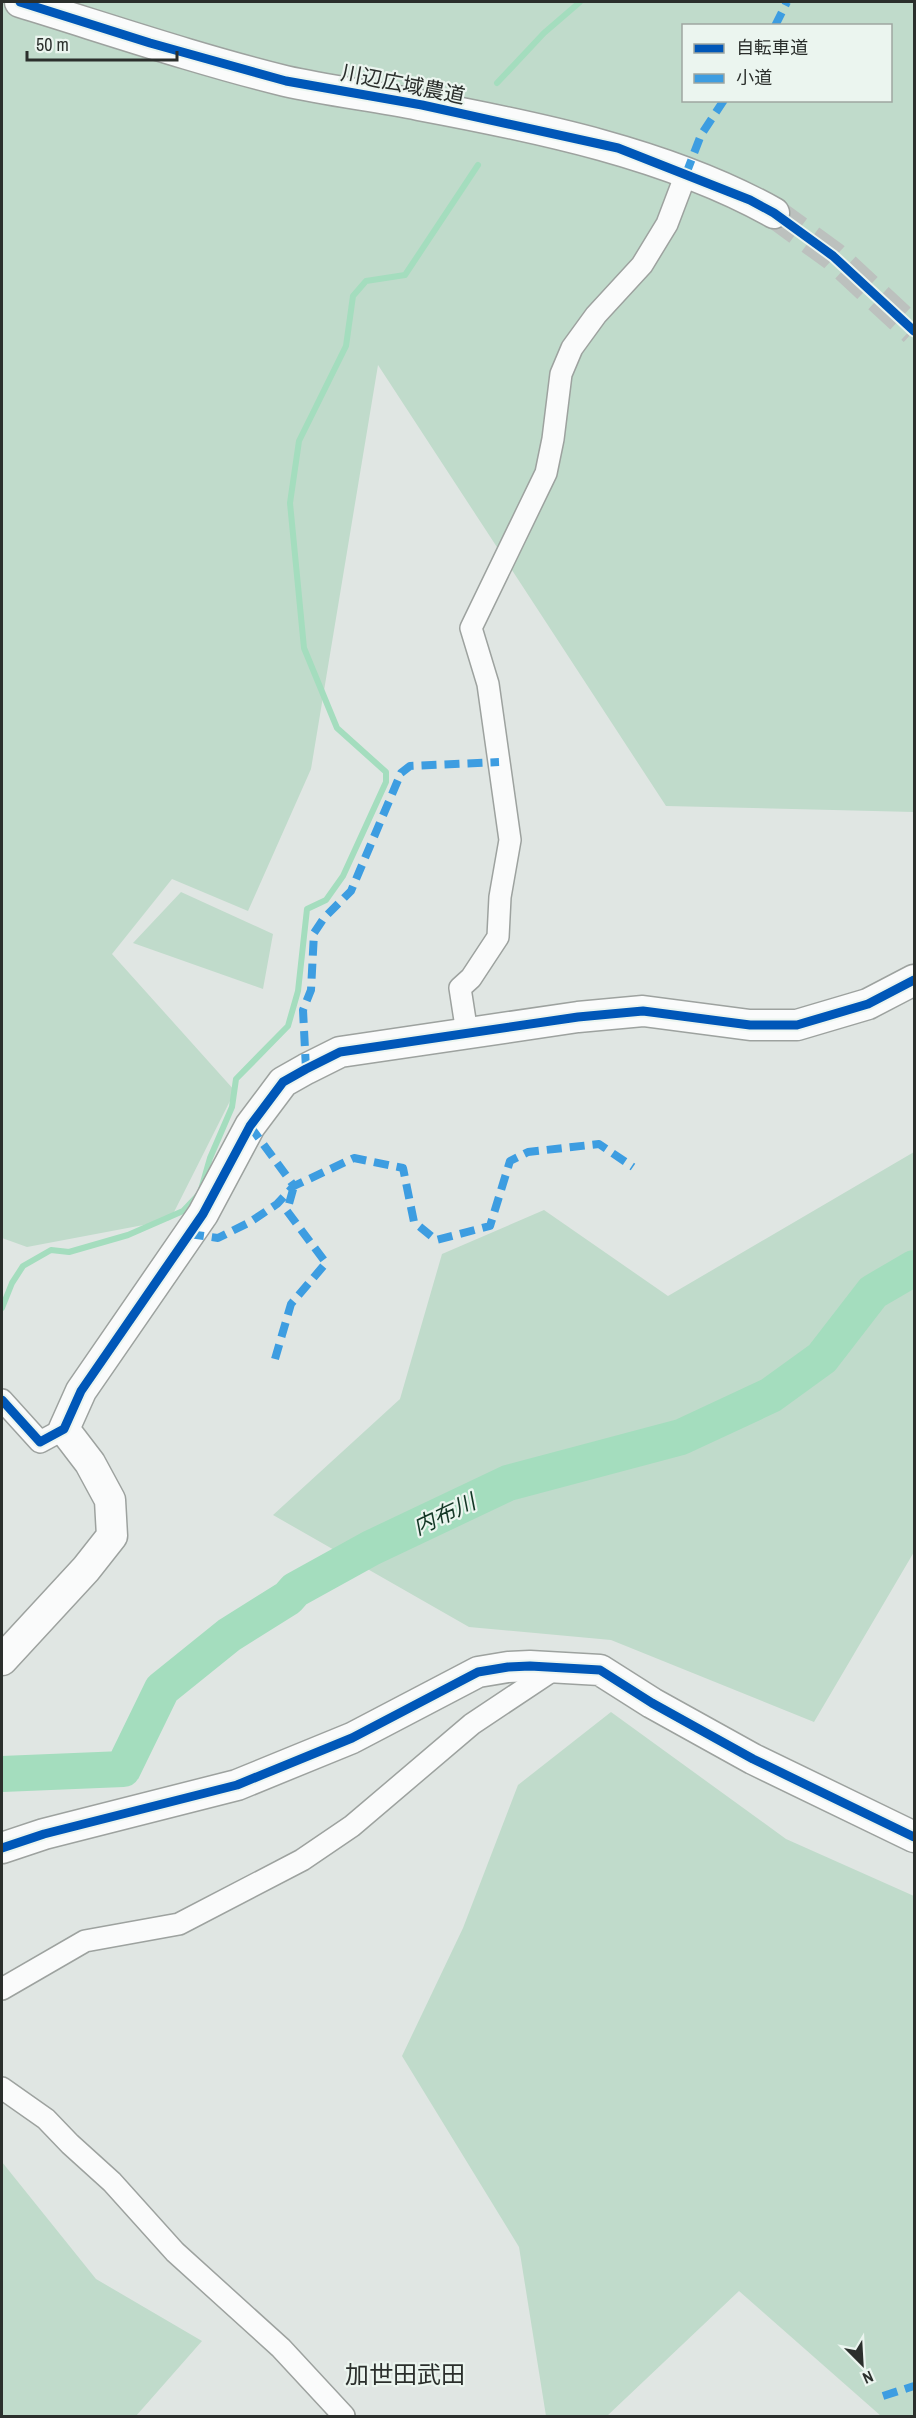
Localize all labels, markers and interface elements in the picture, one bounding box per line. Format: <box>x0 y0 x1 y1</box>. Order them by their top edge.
scale bar <box>27 24 177 62</box>
legend <box>682 24 892 102</box>
text: 50 m <box>36 32 69 57</box>
text: 自転車道 <box>736 35 808 60</box>
street label: 川辺広域農道 <box>338 58 468 110</box>
text: 小道 <box>736 65 772 90</box>
water label: 内布川 <box>408 1486 482 1542</box>
north arrow <box>832 2334 892 2394</box>
district label: 加世田武田 <box>345 2358 465 2390</box>
text: N <box>859 2366 877 2390</box>

